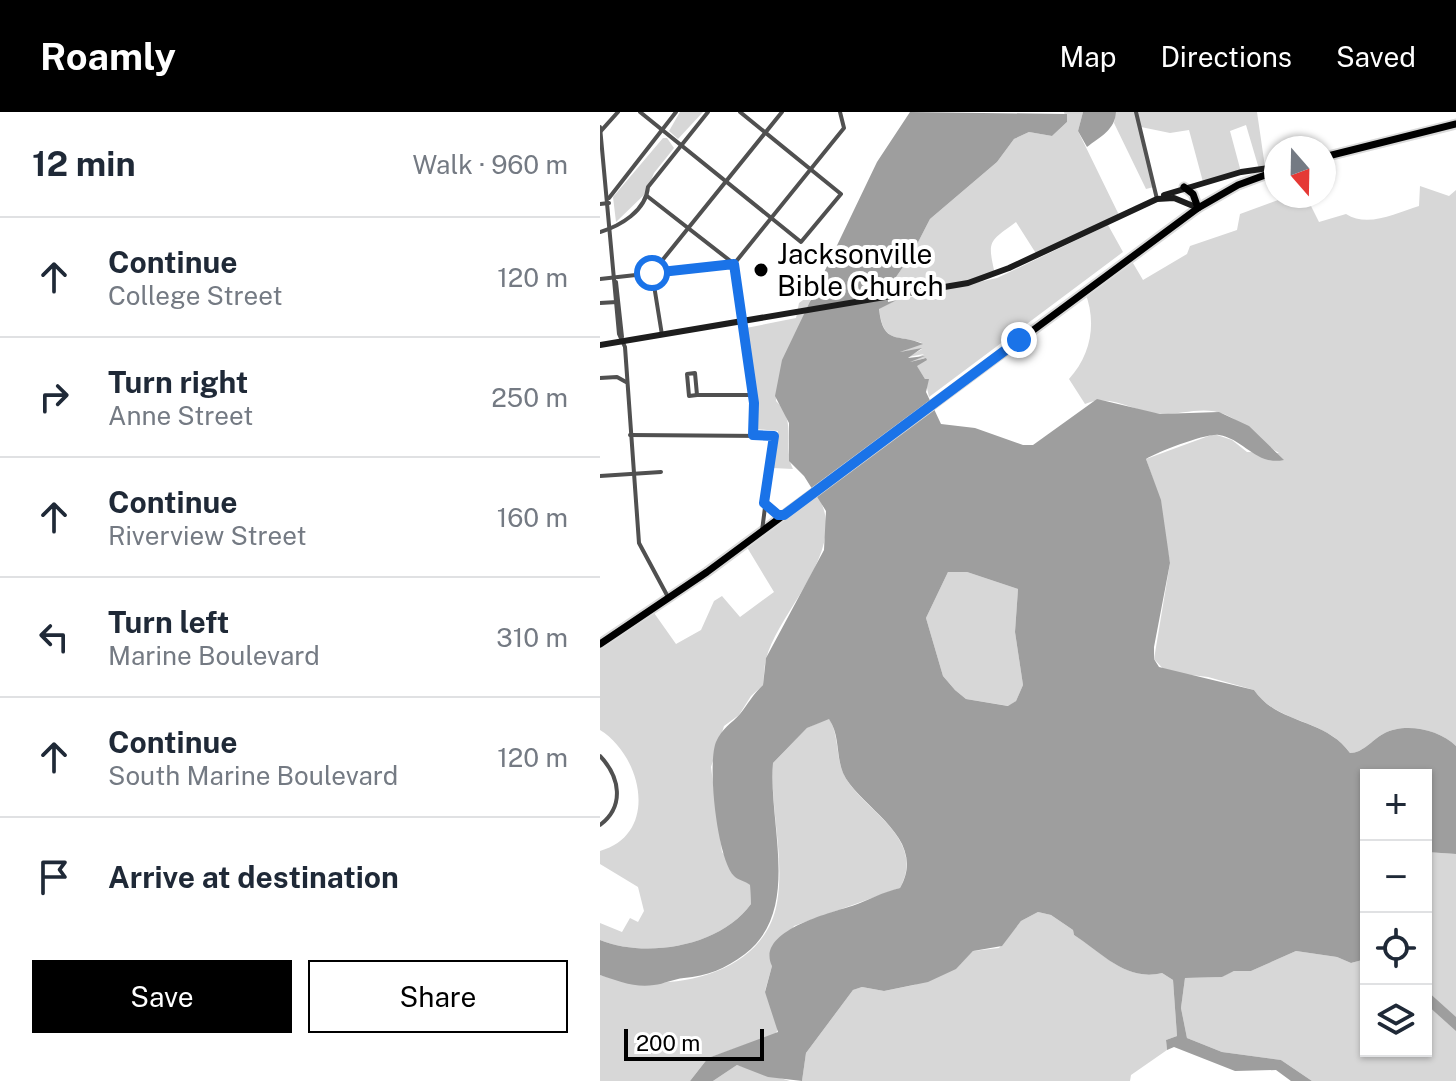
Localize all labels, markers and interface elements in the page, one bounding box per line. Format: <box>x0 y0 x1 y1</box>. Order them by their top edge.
text: Roamly <box>40 34 176 79</box>
text: Map <box>1060 40 1116 73</box>
text: Directions <box>1160 40 1292 73</box>
text: Saved <box>1336 40 1416 73</box>
north arrow <box>1264 136 1336 208</box>
text: 12 min <box>32 144 136 184</box>
text: Walk · 960 m <box>412 149 568 180</box>
place label: Jacksonville Bible Church <box>777 237 944 302</box>
text: Continue <box>108 244 238 280</box>
icon: ahead <box>32 255 76 299</box>
route start <box>634 255 670 291</box>
marker: Jacksonville Bible Church <box>752 261 770 279</box>
text: 120 m <box>497 262 568 293</box>
text: College Street <box>108 280 283 311</box>
route end <box>1001 322 1037 358</box>
text: Turn right <box>108 364 248 400</box>
icon: right <box>32 375 76 419</box>
text: 250 m <box>491 382 568 413</box>
text: Anne Street <box>108 400 253 431</box>
text: Continue <box>108 484 238 520</box>
icon: ahead <box>32 495 76 539</box>
text: 160 m <box>497 502 568 533</box>
text: Riverview Street <box>108 520 307 551</box>
text: Turn left <box>108 604 229 640</box>
icon: left <box>32 615 76 659</box>
text: 310 m <box>496 622 568 653</box>
text: Marine Boulevard <box>108 640 320 671</box>
text: Continue <box>108 724 238 760</box>
icon: ahead <box>32 735 76 779</box>
text: 120 m <box>497 742 568 773</box>
text: South Marine Boulevard <box>108 760 398 791</box>
map controls <box>1360 769 1432 1057</box>
button: + <box>1360 769 1432 841</box>
button: − <box>1360 841 1432 913</box>
icon: arrive <box>32 855 76 899</box>
text: Arrive at destination <box>108 859 399 895</box>
button: locate <box>1360 913 1432 985</box>
button: Save <box>32 960 292 1033</box>
button: Share <box>308 960 568 1033</box>
button: layers <box>1360 985 1432 1057</box>
scale bar <box>624 1025 764 1061</box>
text: 200 m <box>636 1030 700 1056</box>

